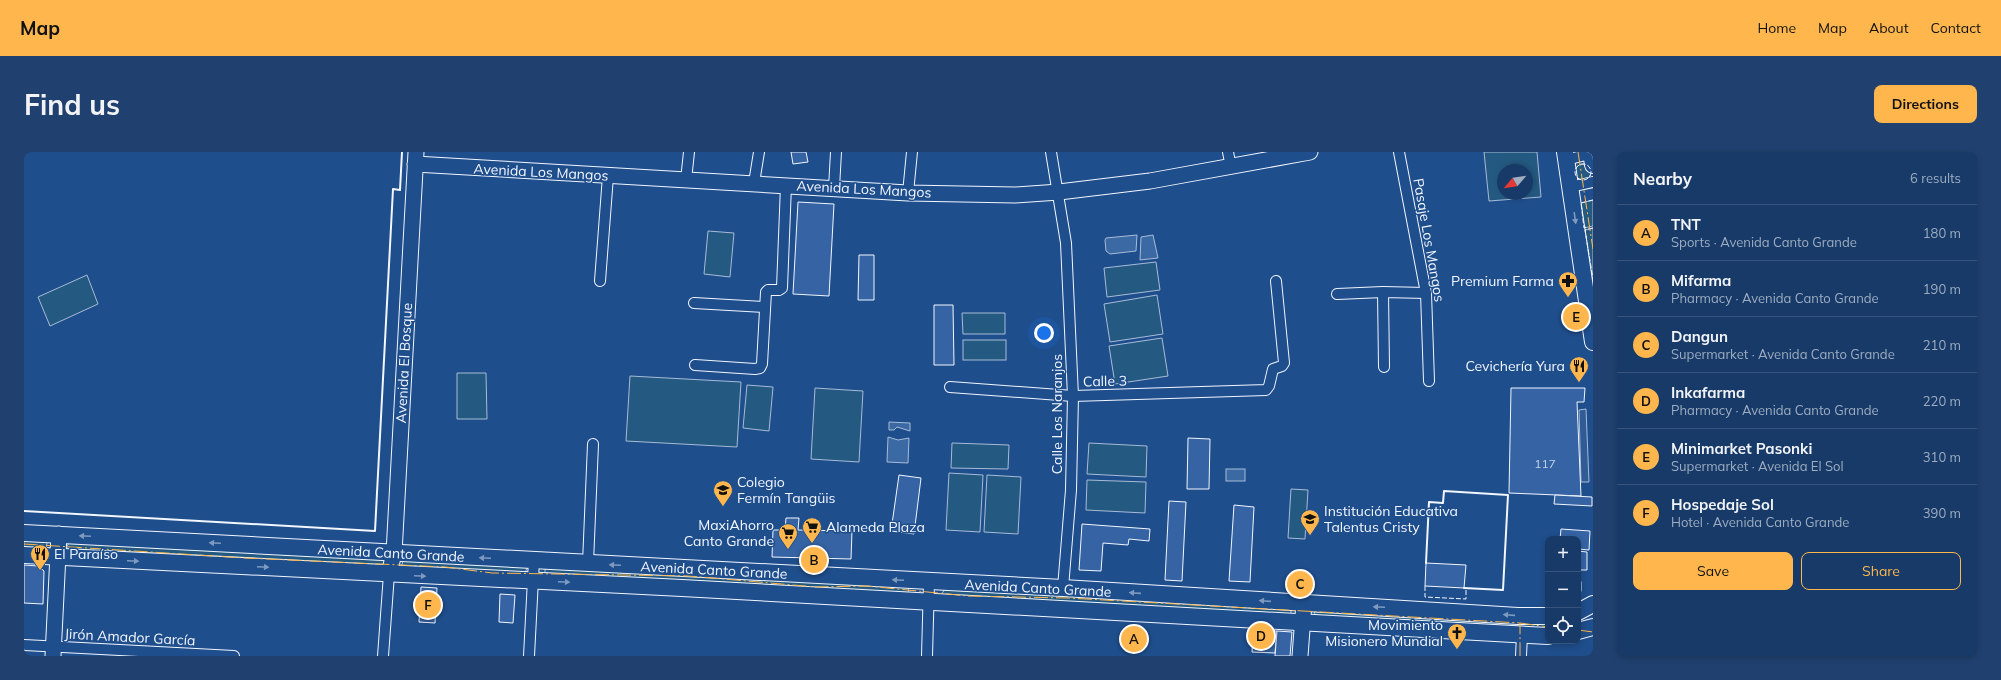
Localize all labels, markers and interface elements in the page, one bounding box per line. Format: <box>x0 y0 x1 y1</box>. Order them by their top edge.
text: Map <box>20 16 60 40</box>
text: Home <box>1757 19 1796 37</box>
text: Map <box>1818 19 1847 37</box>
text: About <box>1869 19 1909 37</box>
text: Contact <box>1931 19 1981 37</box>
button: Directions <box>1874 85 1977 123</box>
text: Find us <box>24 87 120 122</box>
street label: Avenida Los Mangos <box>473 159 609 185</box>
north arrow <box>1497 164 1533 200</box>
text: Nearby <box>1633 168 1692 189</box>
text: 6 results <box>1910 170 1961 186</box>
street label: Avenida Los Mangos <box>796 176 932 202</box>
street label: Pasaje Los Mangos <box>1409 177 1449 303</box>
one-way arrow <box>1572 212 1578 224</box>
text: TNT <box>1671 215 1701 234</box>
text: A <box>1641 225 1651 241</box>
text: 180 m <box>1923 225 1961 241</box>
text: Sports · Avenida Canto Grande <box>1671 234 1857 250</box>
pharmacy icon: Premium Farma <box>1557 270 1579 298</box>
text: Mifarma <box>1671 271 1731 290</box>
place label: Premium Farma <box>1451 272 1554 290</box>
text: B <box>1642 281 1650 297</box>
text: 190 m <box>1923 281 1961 297</box>
text: Pharmacy · Avenida Canto Grande <box>1671 290 1879 306</box>
street label: Avenida El Bosque <box>392 302 416 424</box>
pin: E <box>1563 302 1589 332</box>
your location <box>1034 323 1054 343</box>
text: Dangun <box>1671 327 1728 346</box>
text: C <box>1642 337 1650 353</box>
text: 210 m <box>1923 337 1961 353</box>
text: Supermarket · Avenida Canto Grande <box>1671 346 1895 362</box>
street label: Calle Los Naranjos <box>1048 354 1066 474</box>
restaurant icon: Cevichería Yura <box>1568 355 1590 383</box>
place label: Cevichería Yura <box>1465 357 1565 375</box>
street label: Calle 3 <box>1083 372 1127 390</box>
text: Inkafarma <box>1671 383 1745 402</box>
text: D <box>1641 393 1651 409</box>
text: 220 m <box>1923 393 1961 409</box>
text: Pharmacy · Avenida Canto Grande <box>1671 402 1879 418</box>
text: Minimarket Pasonki <box>1671 439 1812 458</box>
text: E <box>1642 449 1650 465</box>
text: 310 m <box>1923 449 1961 465</box>
house number: 117 <box>1534 456 1556 471</box>
text: Supermarket · Avenida El Sol <box>1671 458 1844 474</box>
place label: Colegio Fermín Tangüis <box>737 473 836 507</box>
school or university icon: Colegio Fermín Tangüis <box>712 479 734 507</box>
text: Hospedaje Sol <box>1671 495 1774 514</box>
place label: Institución Educativa Talentus Cristy <box>1324 502 1458 536</box>
text: F <box>1642 505 1650 521</box>
text: 390 m <box>1923 505 1961 521</box>
school or university icon: Institución Educativa Talentus Cristy <box>1299 508 1321 536</box>
text: Hotel · Avenida Canto Grande <box>1671 514 1849 530</box>
place label: MaxiAhorro Canto Grande <box>684 516 774 550</box>
supermarket icon: Alameda Plaza <box>801 516 823 544</box>
place label: Alameda Plaza <box>826 518 925 536</box>
supermarket icon: MaxiAhorro Canto Grande <box>777 522 799 550</box>
one-way arrow <box>79 532 92 539</box>
map controls <box>1545 536 1581 644</box>
button: + <box>1545 536 1581 572</box>
one-way arrow <box>208 540 221 546</box>
street label: Avenida Canto Grande <box>317 540 465 566</box>
restaurant icon: El Paraíso <box>29 543 51 571</box>
place label: El Paraíso <box>54 545 118 563</box>
pin: B <box>801 545 827 575</box>
button: Save <box>1633 552 1793 590</box>
button: Share <box>1801 552 1961 590</box>
one-way arrow <box>479 554 491 561</box>
one-way arrow <box>127 557 139 564</box>
street label: Avenida Canto Grande <box>640 557 788 583</box>
one-way arrow <box>609 561 621 568</box>
one-way arrow <box>257 564 269 571</box>
pin: C <box>1287 569 1313 599</box>
one-way arrow <box>414 572 426 579</box>
button: − <box>1545 572 1581 608</box>
street label: Avenida Canto Grande <box>964 575 1112 601</box>
one-way arrow <box>892 577 904 584</box>
one-way arrow <box>558 579 570 586</box>
one-way arrow <box>1129 589 1141 596</box>
pin: F <box>415 590 441 620</box>
one-way arrow <box>1259 597 1271 604</box>
one-way arrow <box>1373 603 1385 610</box>
button: locate <box>1545 608 1581 644</box>
one-way arrow <box>1503 612 1515 619</box>
place label: Movimiento Misionero Mundial <box>1325 616 1443 650</box>
pin: D <box>1248 621 1274 651</box>
church icon: Movimiento Misionero Mundial <box>1446 622 1468 650</box>
pin: A <box>1121 624 1147 654</box>
street label: Jirón Amador García <box>64 625 196 649</box>

